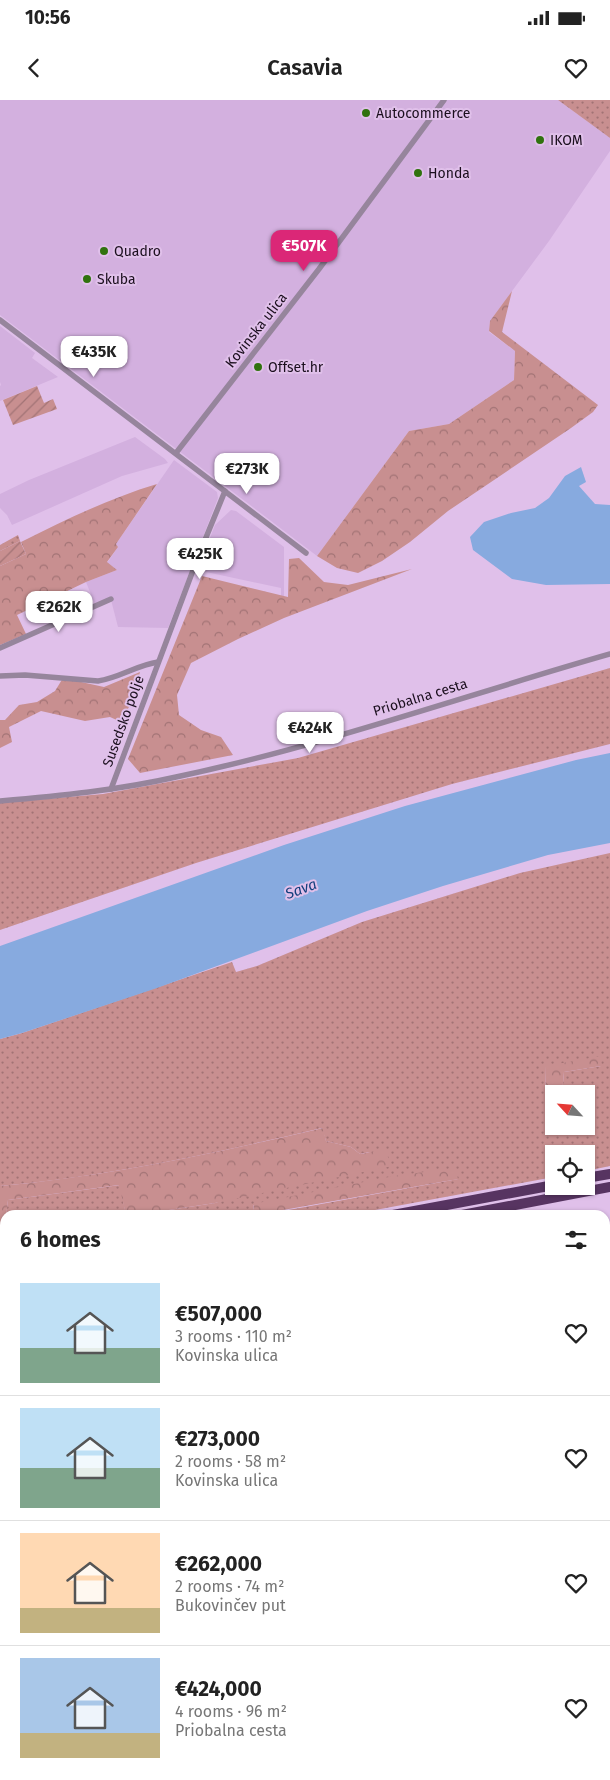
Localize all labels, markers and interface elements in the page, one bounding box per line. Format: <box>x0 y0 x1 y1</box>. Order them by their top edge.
text: 10:56 <box>25 6 71 29</box>
icon: back <box>20 54 48 82</box>
text: Casavia <box>267 54 343 81</box>
icon: heart <box>562 54 590 82</box>
place label: Autocommerce <box>376 105 470 122</box>
marker: Autocommerce <box>360 107 372 119</box>
place label: IKOM <box>550 132 583 149</box>
marker: IKOM <box>534 134 546 146</box>
place label: Honda <box>428 165 470 182</box>
marker: Honda <box>412 167 424 179</box>
pin: €507K <box>269 230 339 272</box>
text: €507K <box>282 236 326 255</box>
place label: Quadro <box>114 243 161 260</box>
marker: Quadro <box>98 245 110 257</box>
place label: Skuba <box>97 271 136 288</box>
marker: Skuba <box>81 273 93 285</box>
street label: Kovinska ulica <box>222 289 291 371</box>
pin: €435K <box>59 336 129 378</box>
text: €435K <box>72 342 116 361</box>
place label: Offset.hr <box>268 359 324 376</box>
marker: Offset.hr <box>252 361 264 373</box>
pin: €273K <box>212 452 282 495</box>
text: €273K <box>225 459 269 478</box>
pin: €425K <box>165 538 235 580</box>
text: €425K <box>178 544 222 563</box>
pin: €262K <box>24 590 94 633</box>
text: €262K <box>37 597 81 616</box>
street label: Susedsko polje <box>99 673 148 769</box>
street label: Priobalna cesta <box>371 675 469 720</box>
pin: €424K <box>275 712 345 754</box>
text: €424K <box>288 718 332 737</box>
water label: Sava <box>282 875 319 903</box>
north arrow <box>545 1085 595 1135</box>
map controls <box>545 1085 595 1195</box>
button: locate <box>545 1145 595 1195</box>
icon: filters <box>562 1226 590 1254</box>
text: 6 homes <box>20 1227 101 1253</box>
text: €507,000 <box>175 1301 262 1327</box>
icon: home <box>60 1303 120 1363</box>
icon: heart <box>562 1319 590 1347</box>
text: 3 rooms · 110 m² <box>175 1327 292 1346</box>
text: Kovinska ulica <box>175 1346 278 1365</box>
text: €273,000 <box>175 1426 260 1452</box>
icon: home <box>60 1428 120 1488</box>
icon: heart <box>562 1444 590 1472</box>
text: 2 rooms · 58 m² <box>175 1452 286 1471</box>
text: Kovinska ulica <box>175 1471 278 1490</box>
text: €262,000 <box>175 1551 262 1577</box>
icon: home <box>60 1553 120 1613</box>
icon: heart <box>562 1569 590 1597</box>
text: 2 rooms · 74 m² <box>175 1577 284 1596</box>
text: Bukovinčev put <box>175 1596 286 1615</box>
text: €424,000 <box>175 1676 262 1702</box>
icon: home <box>60 1678 120 1738</box>
icon: heart <box>562 1694 590 1722</box>
text: 4 rooms · 96 m² <box>175 1702 287 1721</box>
text: Priobalna cesta <box>175 1721 287 1740</box>

